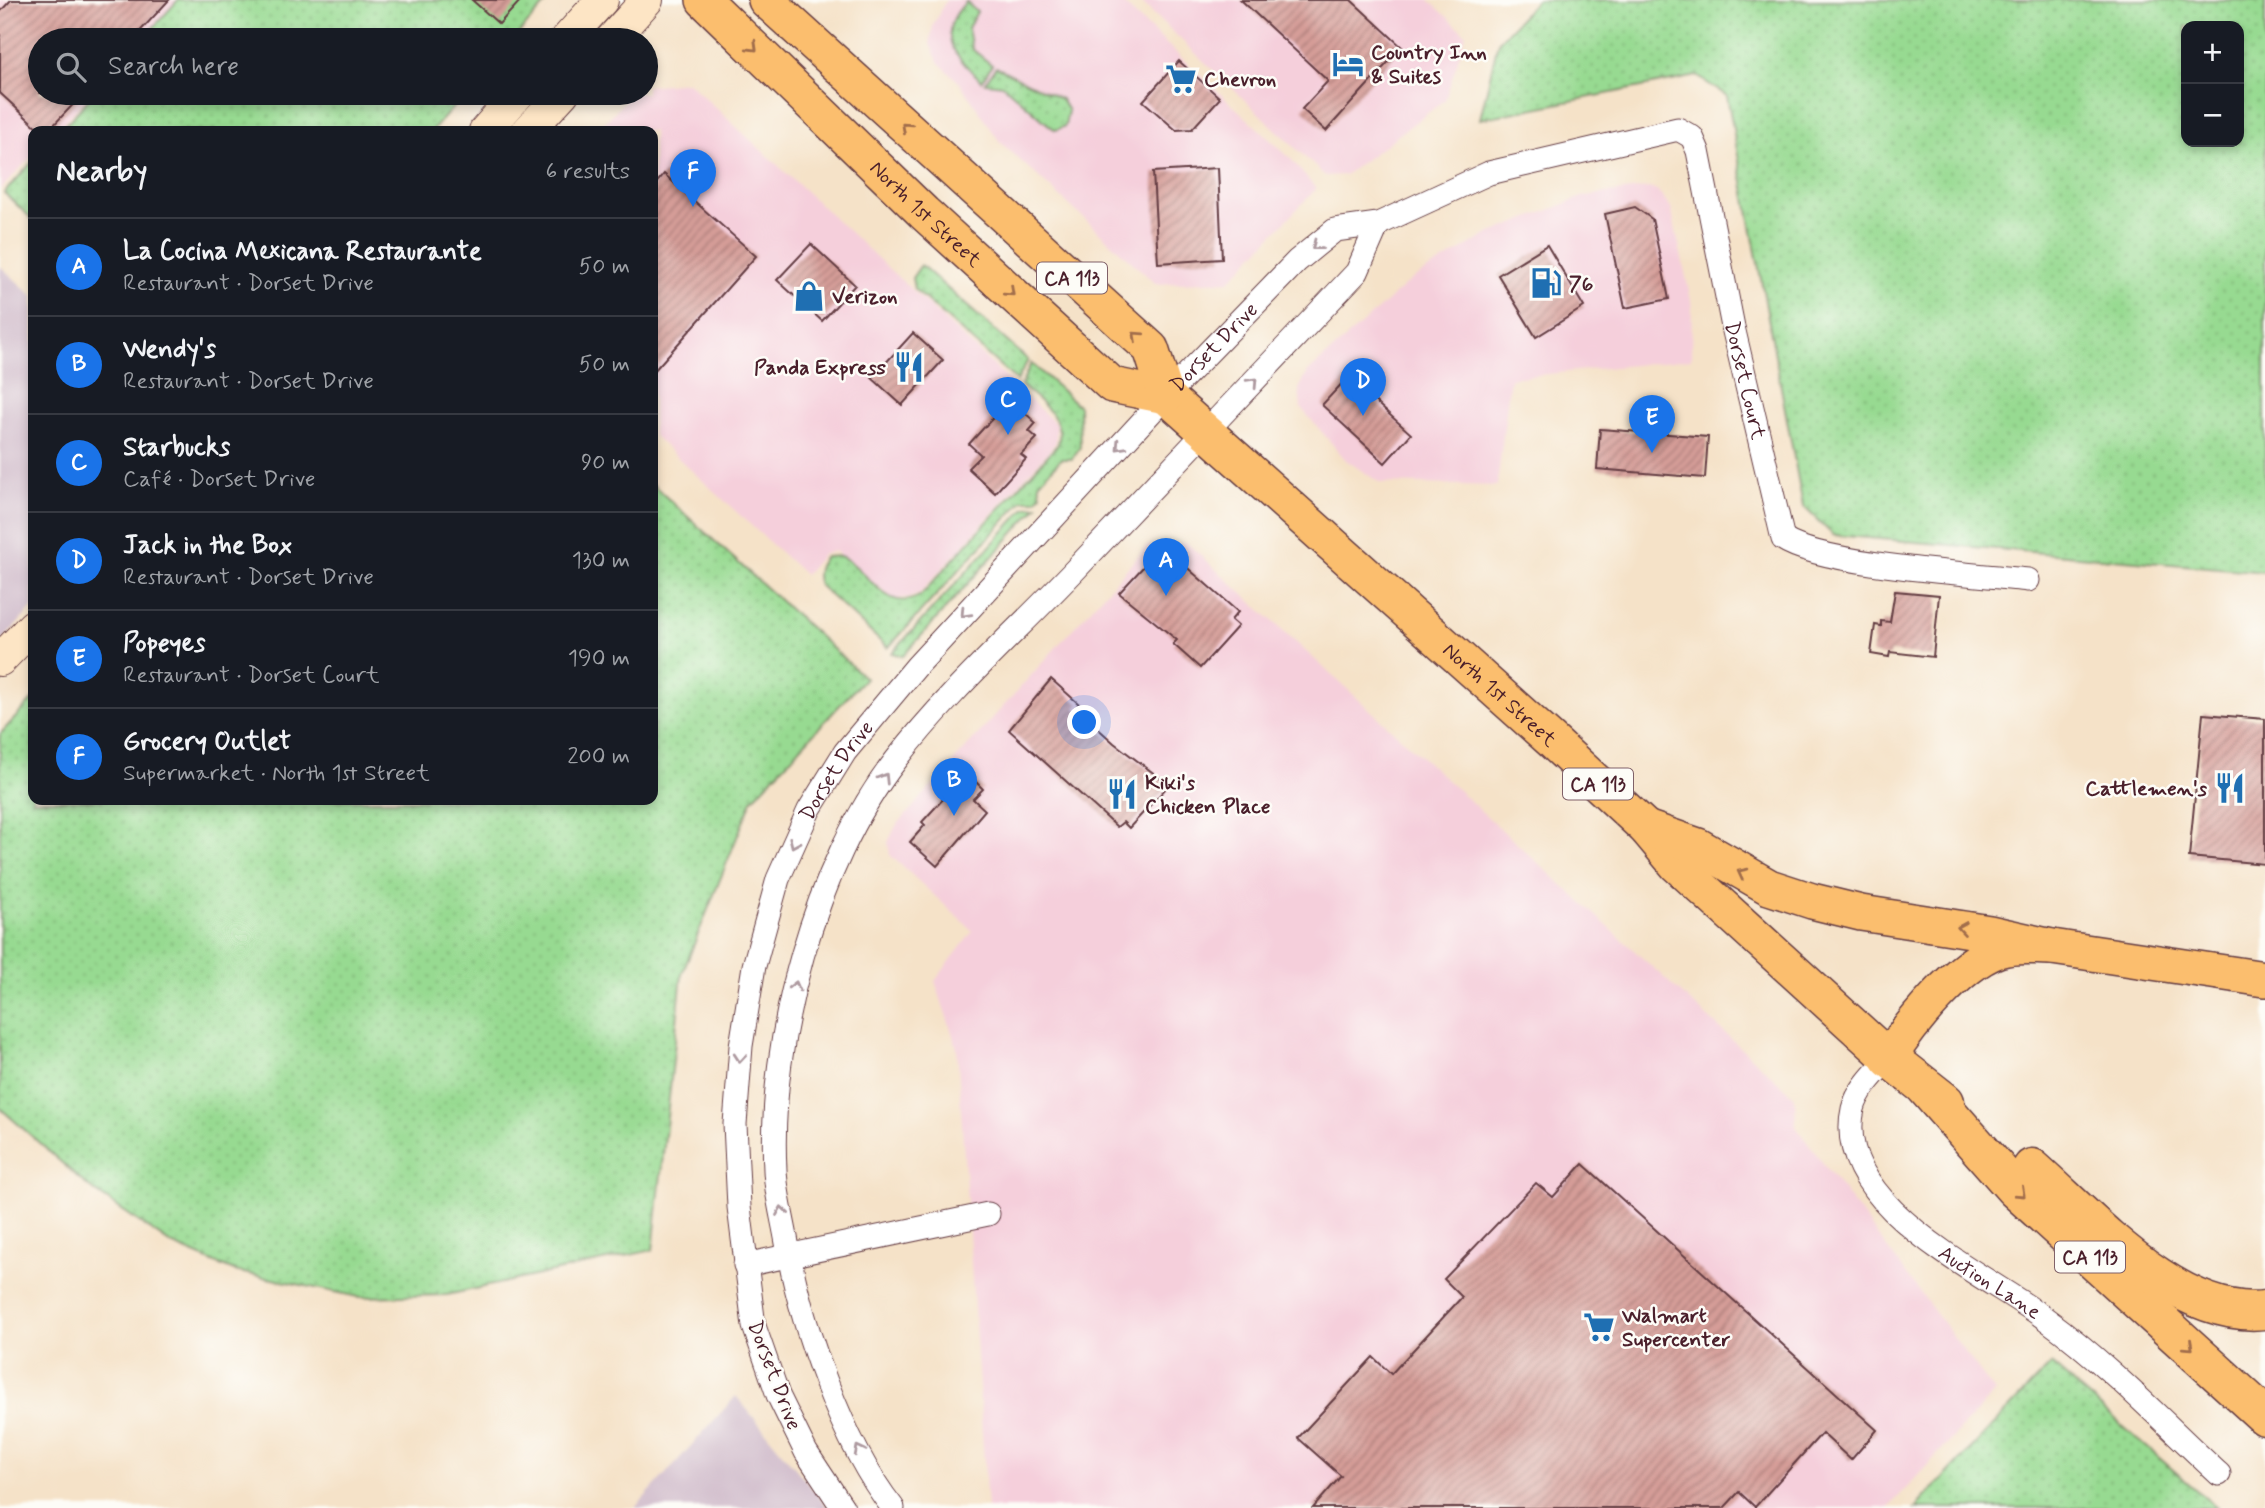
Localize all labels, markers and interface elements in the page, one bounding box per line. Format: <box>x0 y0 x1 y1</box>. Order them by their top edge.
map controls <box>2181 21 2244 147</box>
button: + <box>2181 21 2244 84</box>
search box <box>28 28 658 105</box>
one-way arrow <box>745 39 758 52</box>
place label: Country Inn & Suites <box>1371 39 1487 91</box>
hotel icon: Country Inn & Suites <box>1331 47 1365 81</box>
icon: search <box>52 48 90 86</box>
text: Search here <box>108 50 239 84</box>
supermarket icon: Chevron <box>1164 62 1198 96</box>
place label: Chevron <box>1204 66 1276 94</box>
button: − <box>2181 84 2244 147</box>
one-way arrow <box>901 123 914 135</box>
pin: F <box>670 149 716 207</box>
text: Nearby <box>56 152 147 191</box>
street label: North 1st Street <box>863 155 988 274</box>
text: 6 results <box>546 157 630 187</box>
text: La Cocina Mexicana Restaurante <box>123 235 482 269</box>
one-way arrow <box>1311 237 1324 250</box>
text: A <box>71 252 87 282</box>
text: 50 m <box>579 252 630 282</box>
road number: CA 113 <box>1037 262 1107 294</box>
fuel station icon: 76 <box>1529 266 1563 300</box>
text: Restaurant · Dorset Drive <box>123 269 374 299</box>
place label: 76 <box>1569 270 1594 298</box>
shop icon: Verizon <box>792 279 826 313</box>
place label: Verizon <box>832 283 898 311</box>
one-way arrow <box>1002 284 1015 296</box>
street label: Dorset Drive <box>1164 296 1265 399</box>
street label: Dorset Court <box>1717 319 1772 443</box>
one-way arrow <box>1132 332 1145 345</box>
text: Wendy's <box>123 333 216 367</box>
text: B <box>72 350 86 380</box>
text: 50 m <box>579 350 630 380</box>
restaurant icon: Panda Express <box>892 350 926 384</box>
place label: Panda Express <box>754 354 887 382</box>
pin: D <box>1340 358 1386 416</box>
text: Restaurant · Dorset Drive <box>123 367 374 397</box>
pin: C <box>985 377 1031 435</box>
one-way arrow <box>1245 377 1258 390</box>
pin: E <box>1629 395 1675 453</box>
text: Starbucks <box>123 431 230 465</box>
one-way arrow <box>1115 438 1128 451</box>
text: C <box>71 448 87 478</box>
text: 90 m <box>581 448 630 478</box>
text: Café · Dorset Drive <box>123 465 316 495</box>
text: Jack in the Box <box>123 529 292 563</box>
pin: A <box>1143 538 1189 596</box>
text: D <box>71 546 87 576</box>
text: 130 m <box>572 546 630 576</box>
text: Restaurant · Dorset Drive <box>123 563 374 593</box>
one-way arrow <box>961 605 973 618</box>
text: Popeyes <box>123 627 205 661</box>
street label: North 1st Street <box>1436 637 1563 754</box>
text: E <box>72 644 86 674</box>
text: 190 m <box>568 644 630 674</box>
text: Restaurant · Dorset Court <box>123 661 380 691</box>
your location <box>1067 705 1101 739</box>
street label: Dorset Drive <box>793 715 881 825</box>
text: Grocery Outlet <box>123 725 291 759</box>
text: F <box>73 742 85 772</box>
text: 200 m <box>567 742 630 772</box>
pin: B <box>931 758 977 816</box>
text: Supermarket · North 1st Street <box>123 759 430 789</box>
road number: CA 113 <box>1563 768 1633 800</box>
place label: Kiki's Chicken Place <box>1145 769 1270 821</box>
restaurant icon: Cattlemen's <box>2213 771 2247 805</box>
one-way arrow <box>876 773 889 786</box>
place label: Cattlemen's <box>2085 775 2208 803</box>
restaurant icon: Kiki's Chicken Place <box>1105 777 1139 811</box>
one-way arrow <box>788 836 802 848</box>
one-way arrow <box>1737 868 1749 882</box>
one-way arrow <box>1956 921 1967 936</box>
one-way arrow <box>787 980 801 992</box>
one-way arrow <box>733 1053 748 1064</box>
one-way arrow <box>2013 1185 2026 1198</box>
one-way arrow <box>775 1205 790 1217</box>
street label: Auction Lane <box>1932 1239 2046 1326</box>
road number: CA 113 <box>2055 1242 2125 1273</box>
place label: Walmart Supercenter <box>1621 1302 1730 1354</box>
supermarket icon: Walmart Supercenter <box>1582 1310 1616 1344</box>
street label: Dorset Drive <box>740 1317 808 1434</box>
one-way arrow <box>2181 1338 2194 1351</box>
one-way arrow <box>853 1444 867 1457</box>

